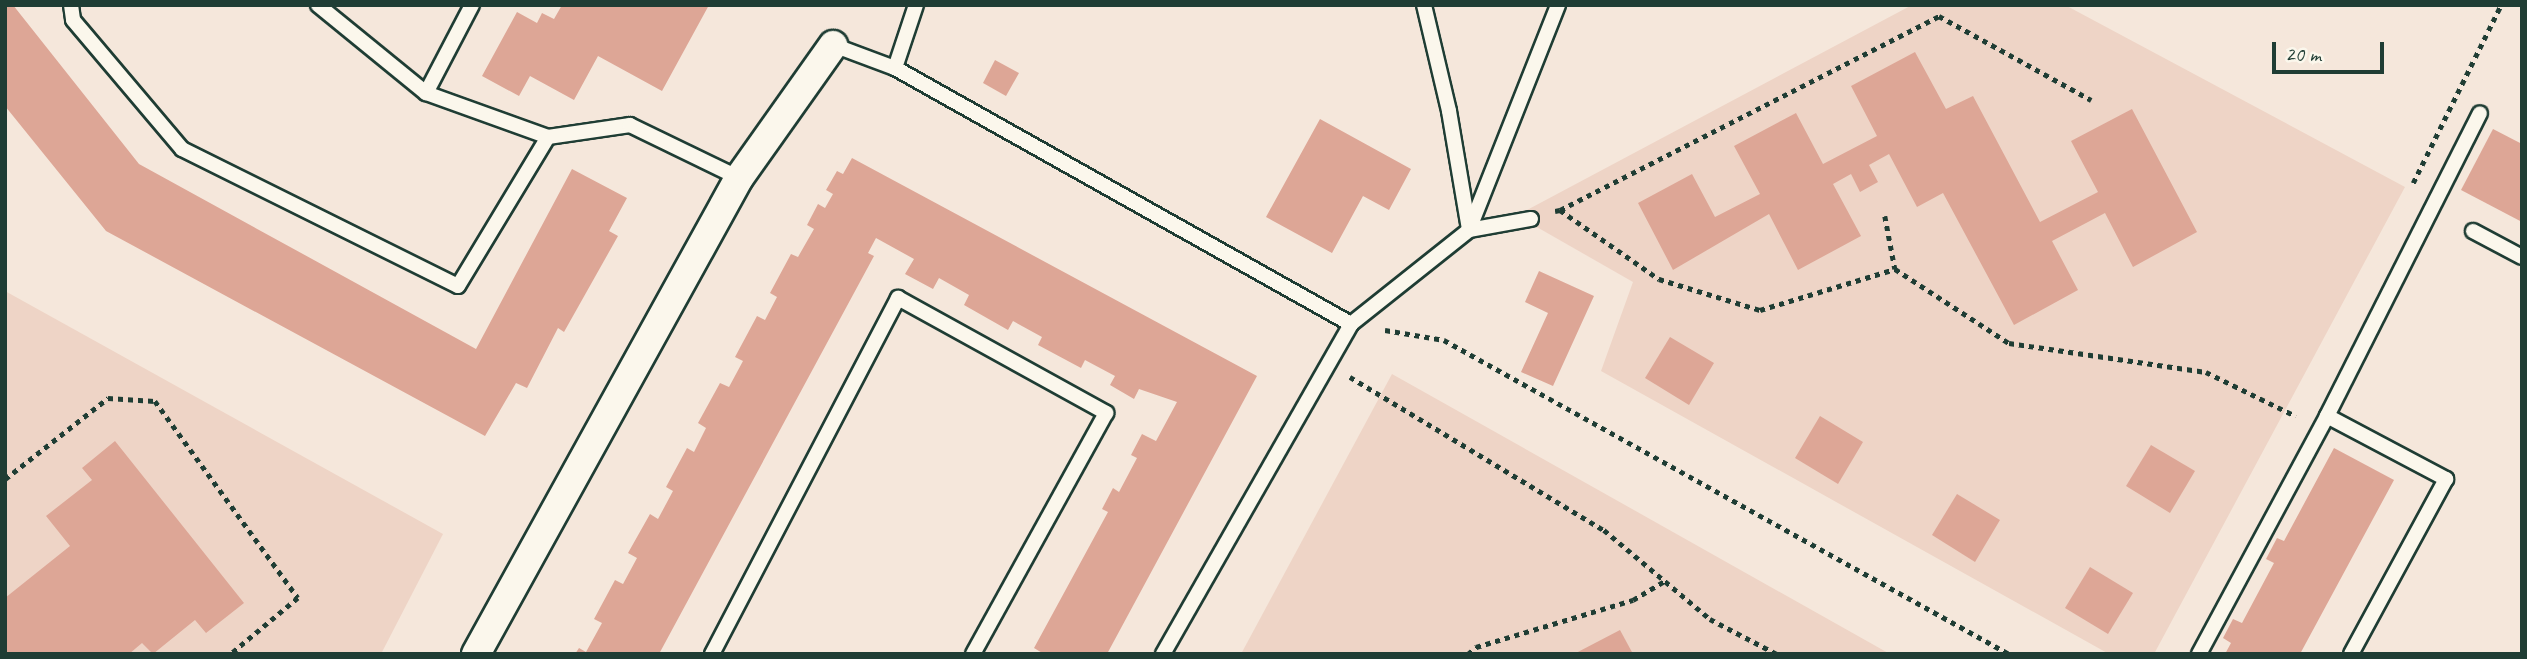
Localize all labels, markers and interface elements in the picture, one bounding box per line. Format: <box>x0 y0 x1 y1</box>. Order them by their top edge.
scale bar <box>2275 28 2387 72</box>
text: 20 m <box>2285 41 2321 67</box>

